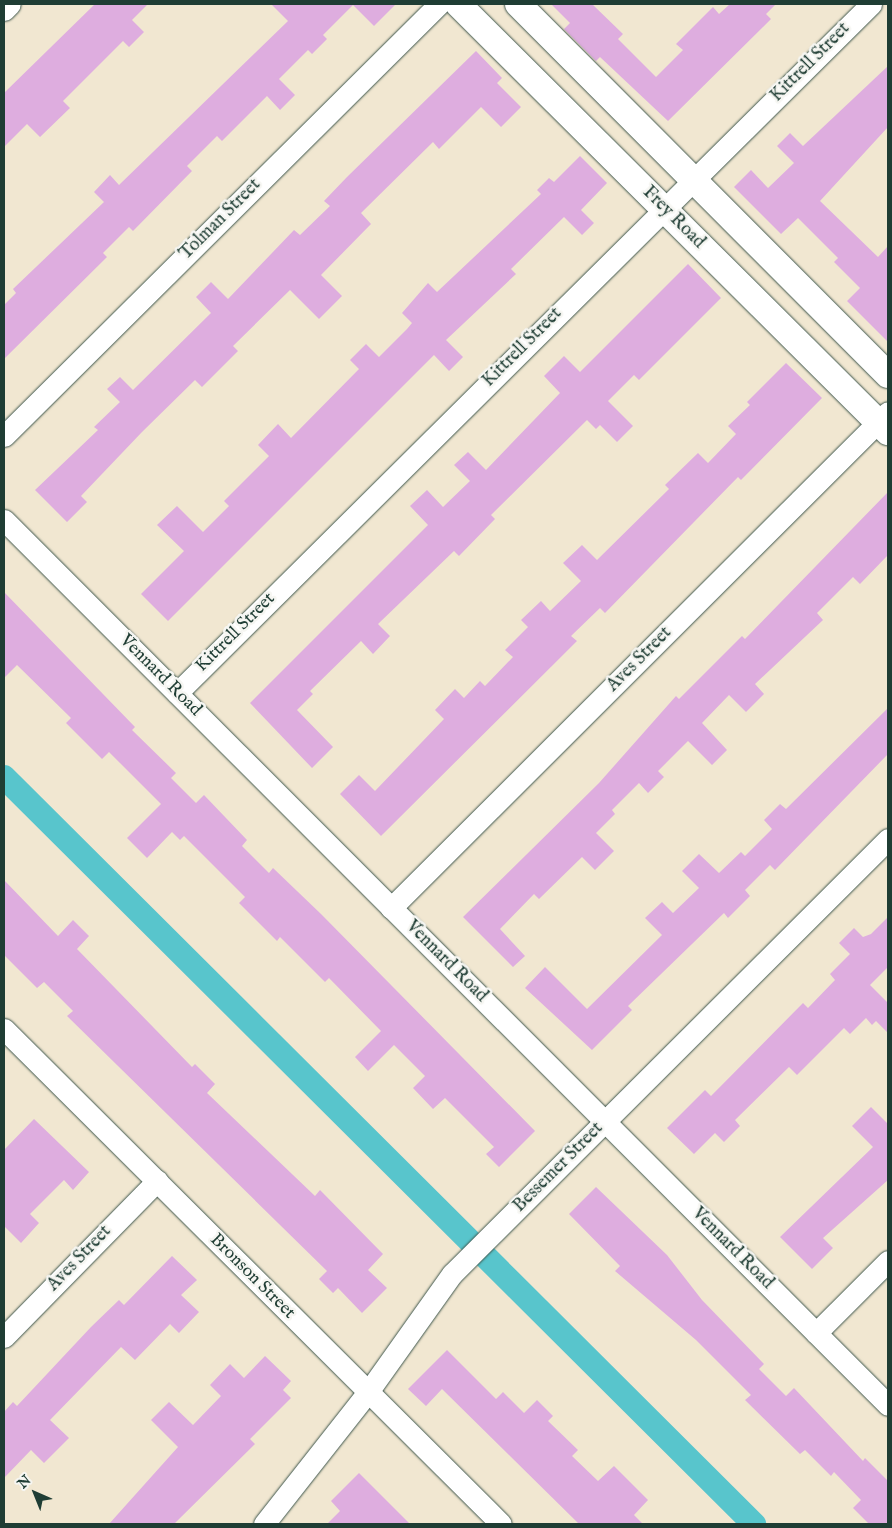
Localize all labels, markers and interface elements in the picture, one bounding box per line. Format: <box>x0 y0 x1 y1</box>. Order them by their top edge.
street label: Kittrell Street <box>767 19 855 107</box>
street label: Tolman Street <box>176 175 266 265</box>
street label: Frey Road <box>637 182 709 254</box>
street label: Kittrell Street <box>479 304 567 392</box>
street label: Kittrell Street <box>192 589 280 677</box>
street label: Aves Street <box>603 623 677 697</box>
street label: Vennard Road <box>115 631 205 721</box>
street label: Vennard Road <box>401 917 491 1007</box>
street label: Bessemer Street <box>509 1118 609 1218</box>
street label: Vennard Road <box>687 1204 777 1294</box>
street label: Aves Street <box>43 1222 117 1296</box>
street label: Bronson Street <box>205 1230 299 1324</box>
north arrow <box>10 1468 60 1518</box>
text: N <box>14 1472 35 1493</box>

